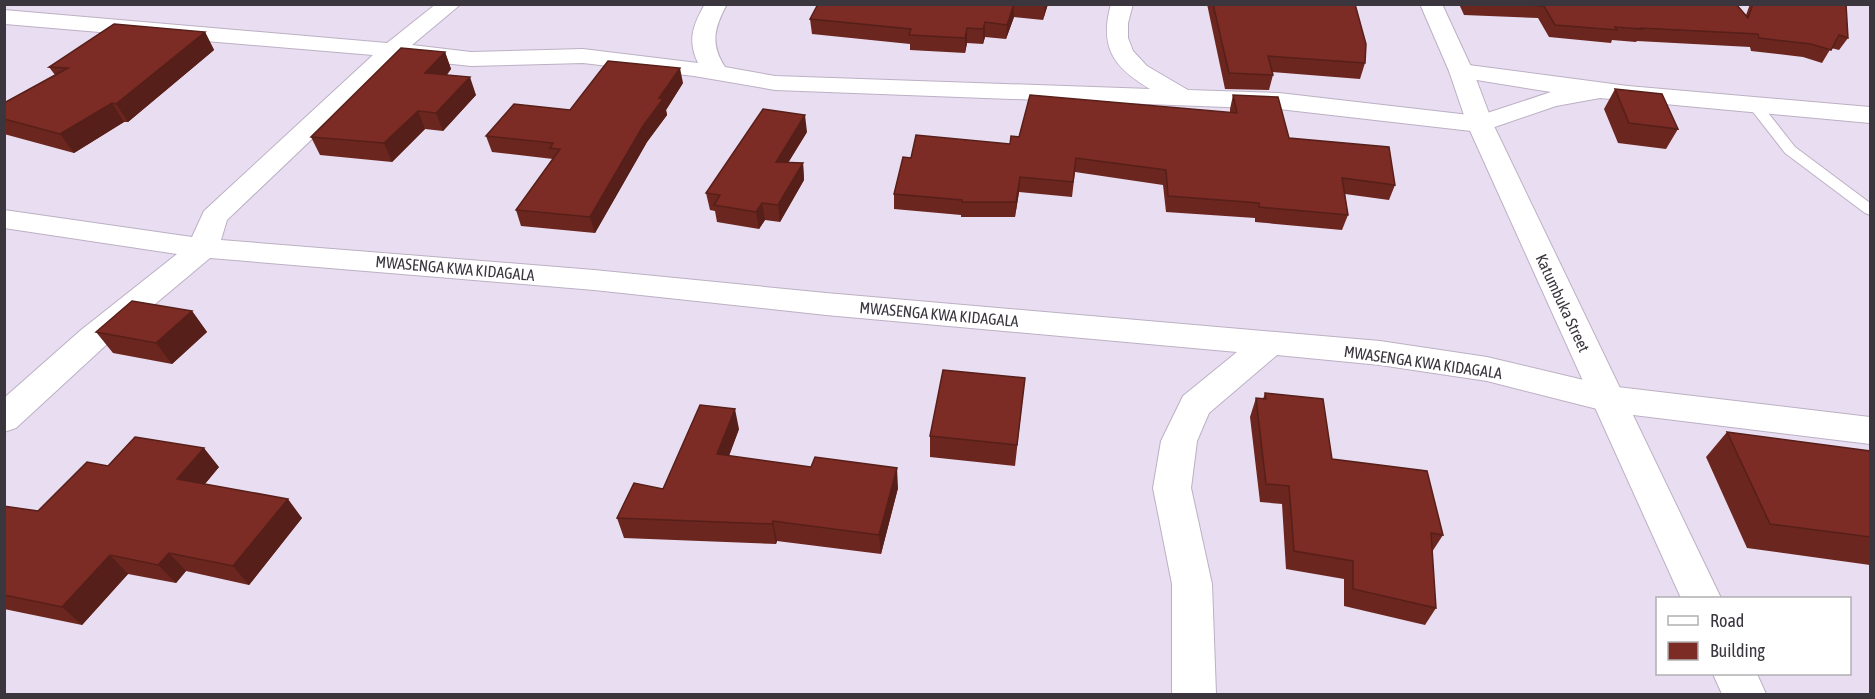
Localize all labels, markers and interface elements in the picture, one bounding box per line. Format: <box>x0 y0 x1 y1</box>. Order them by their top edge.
street label: Katumbuka Street <box>1532 251 1594 355</box>
street label: MWASENGA KWA KIDAGALA <box>375 252 535 284</box>
street label: MWASENGA KWA KIDAGALA <box>859 298 1019 330</box>
street label: MWASENGA KWA KIDAGALA <box>1343 342 1503 382</box>
legend <box>1656 597 1851 675</box>
text: Road <box>1710 610 1744 631</box>
text: Building <box>1710 640 1765 661</box>

